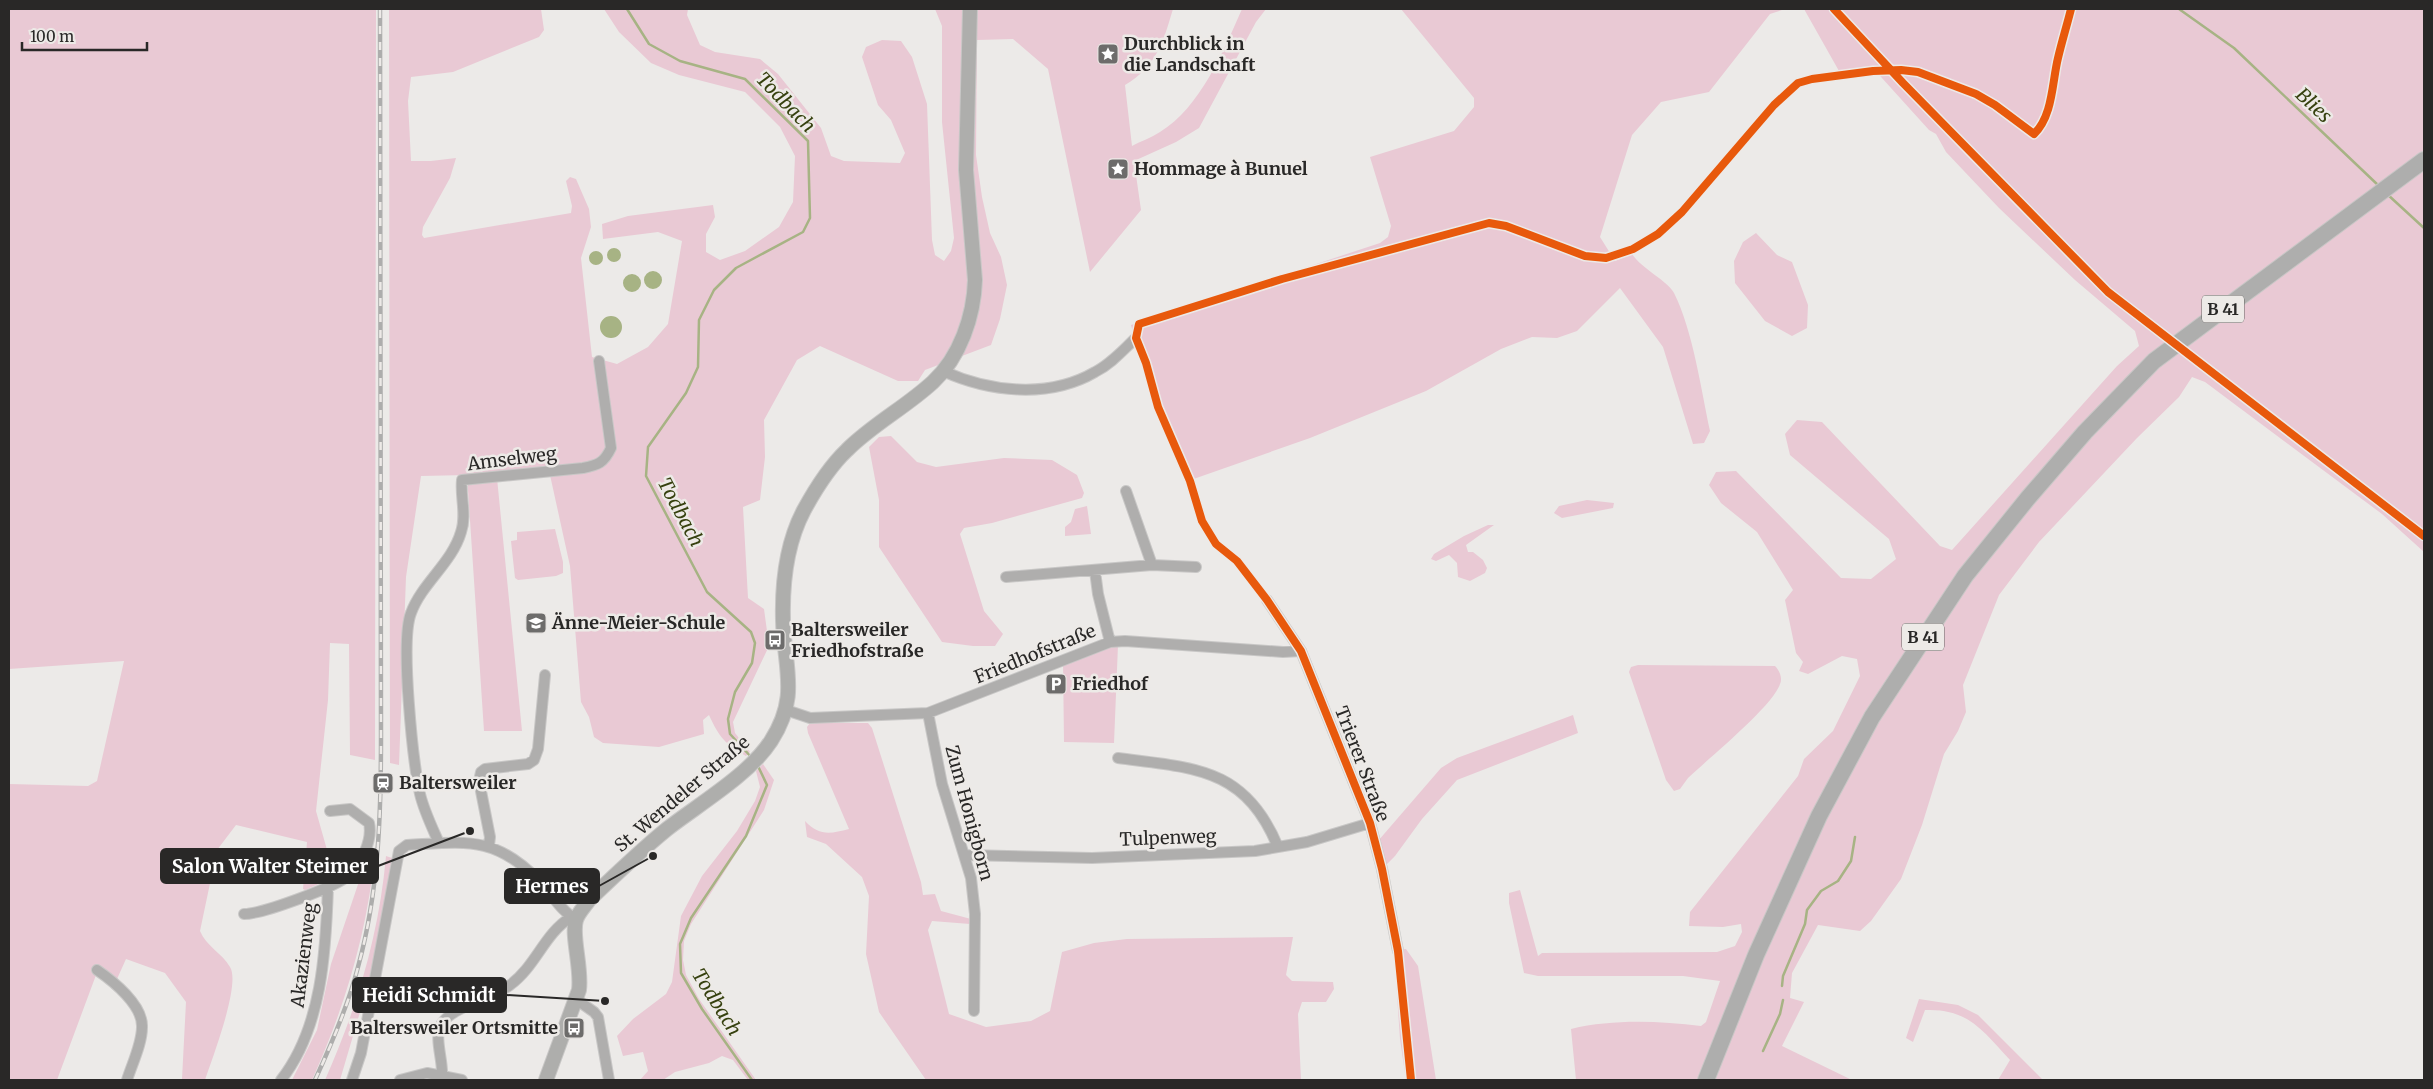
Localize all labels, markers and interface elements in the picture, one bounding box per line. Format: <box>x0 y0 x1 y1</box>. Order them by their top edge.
scale bar <box>22 20 148 52</box>
text: 100 m <box>30 27 74 46</box>
place label: Durchblick in die Landschaft <box>1124 32 1256 76</box>
place icon: Durchblick in die Landschaft <box>1096 42 1120 66</box>
water label: Todbach <box>751 67 821 137</box>
water label: Blies <box>2291 82 2337 128</box>
place icon: Hommage à Bunuel <box>1106 157 1130 181</box>
place label: Hommage à Bunuel <box>1134 157 1308 180</box>
road number: B 41 <box>2202 296 2244 322</box>
street label: Amselweg <box>465 442 558 476</box>
water label: Todbach <box>653 473 709 551</box>
school or university icon: Änne-Meier-Schule <box>524 611 548 635</box>
place label: Änne-Meier-Schule <box>551 611 726 634</box>
place label: Baltersweiler Friedhofstraße <box>791 618 924 662</box>
street label: Friedhofstraße <box>971 619 1099 688</box>
road number: B 41 <box>1902 624 1944 650</box>
bus stop icon: Baltersweiler Friedhofstraße <box>763 628 787 652</box>
parking icon: Friedhof <box>1044 672 1068 696</box>
place label: Friedhof <box>1072 672 1149 695</box>
street label: Trierer Straße <box>1330 703 1395 825</box>
street label: St. Wendeler Straße <box>610 730 754 857</box>
street label: Zum Honigborn <box>940 743 999 883</box>
station icon: Baltersweiler <box>371 771 395 795</box>
place label: Baltersweiler <box>399 771 517 794</box>
street label: Tulpenweg <box>1119 824 1217 851</box>
callout: Salon Walter Steimer <box>161 849 378 883</box>
text: Salon Walter Steimer <box>172 854 368 878</box>
callout: Hermes <box>505 869 599 903</box>
text: Hermes <box>515 874 589 898</box>
street label: Akazienweg <box>286 901 321 1010</box>
water label: Todbach <box>687 964 747 1040</box>
callout: Heidi Schmidt <box>353 978 506 1012</box>
text: Heidi Schmidt <box>362 983 496 1007</box>
place label: Baltersweiler Ortsmitte <box>350 1016 558 1039</box>
bus stop icon: Baltersweiler Ortsmitte <box>562 1016 586 1040</box>

